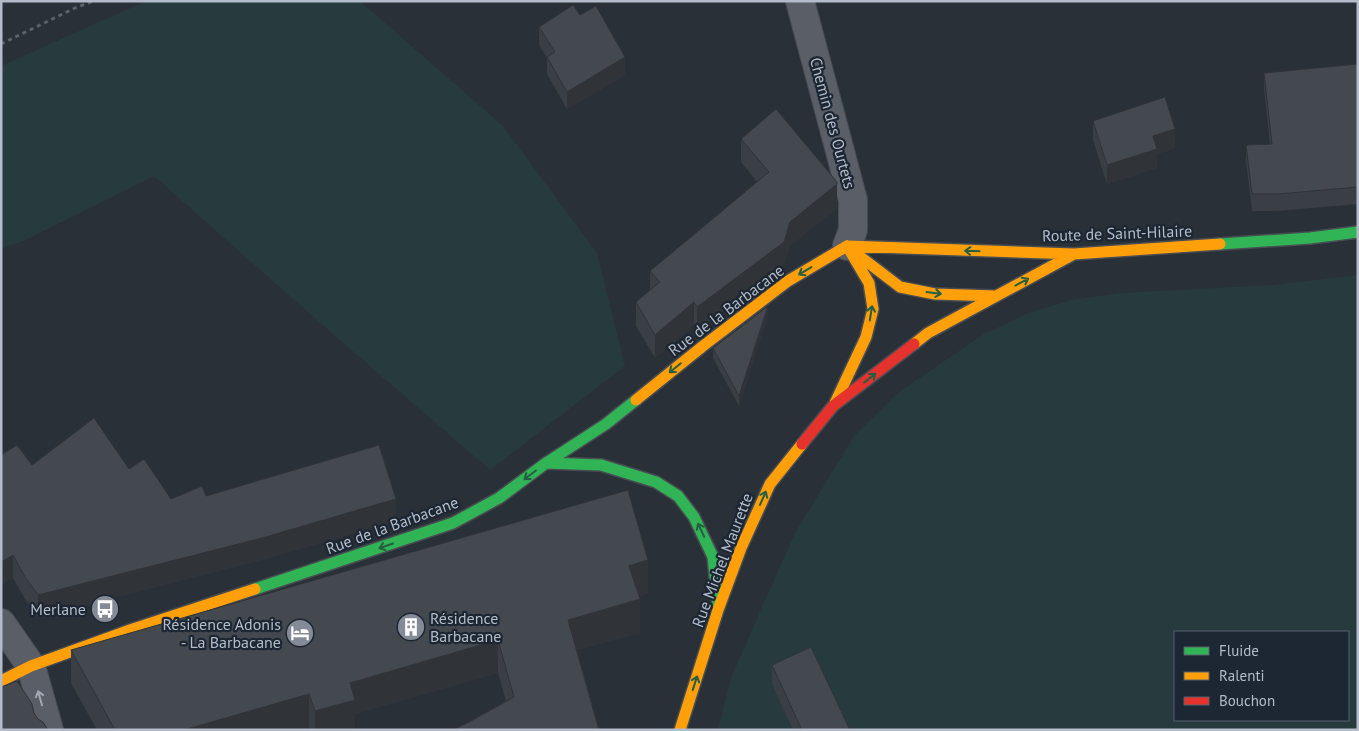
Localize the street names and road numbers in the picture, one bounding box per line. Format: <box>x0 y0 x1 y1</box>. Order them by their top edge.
street label: Chemin des Ourtets <box>806 55 860 191</box>
street label: Route de Saint-Hilaire <box>1042 220 1192 246</box>
street label: Rue de la Barbacane <box>664 260 788 360</box>
street label: Rue Michel Maurette <box>687 490 757 630</box>
street label: Rue de la Barbacane <box>323 492 461 558</box>

